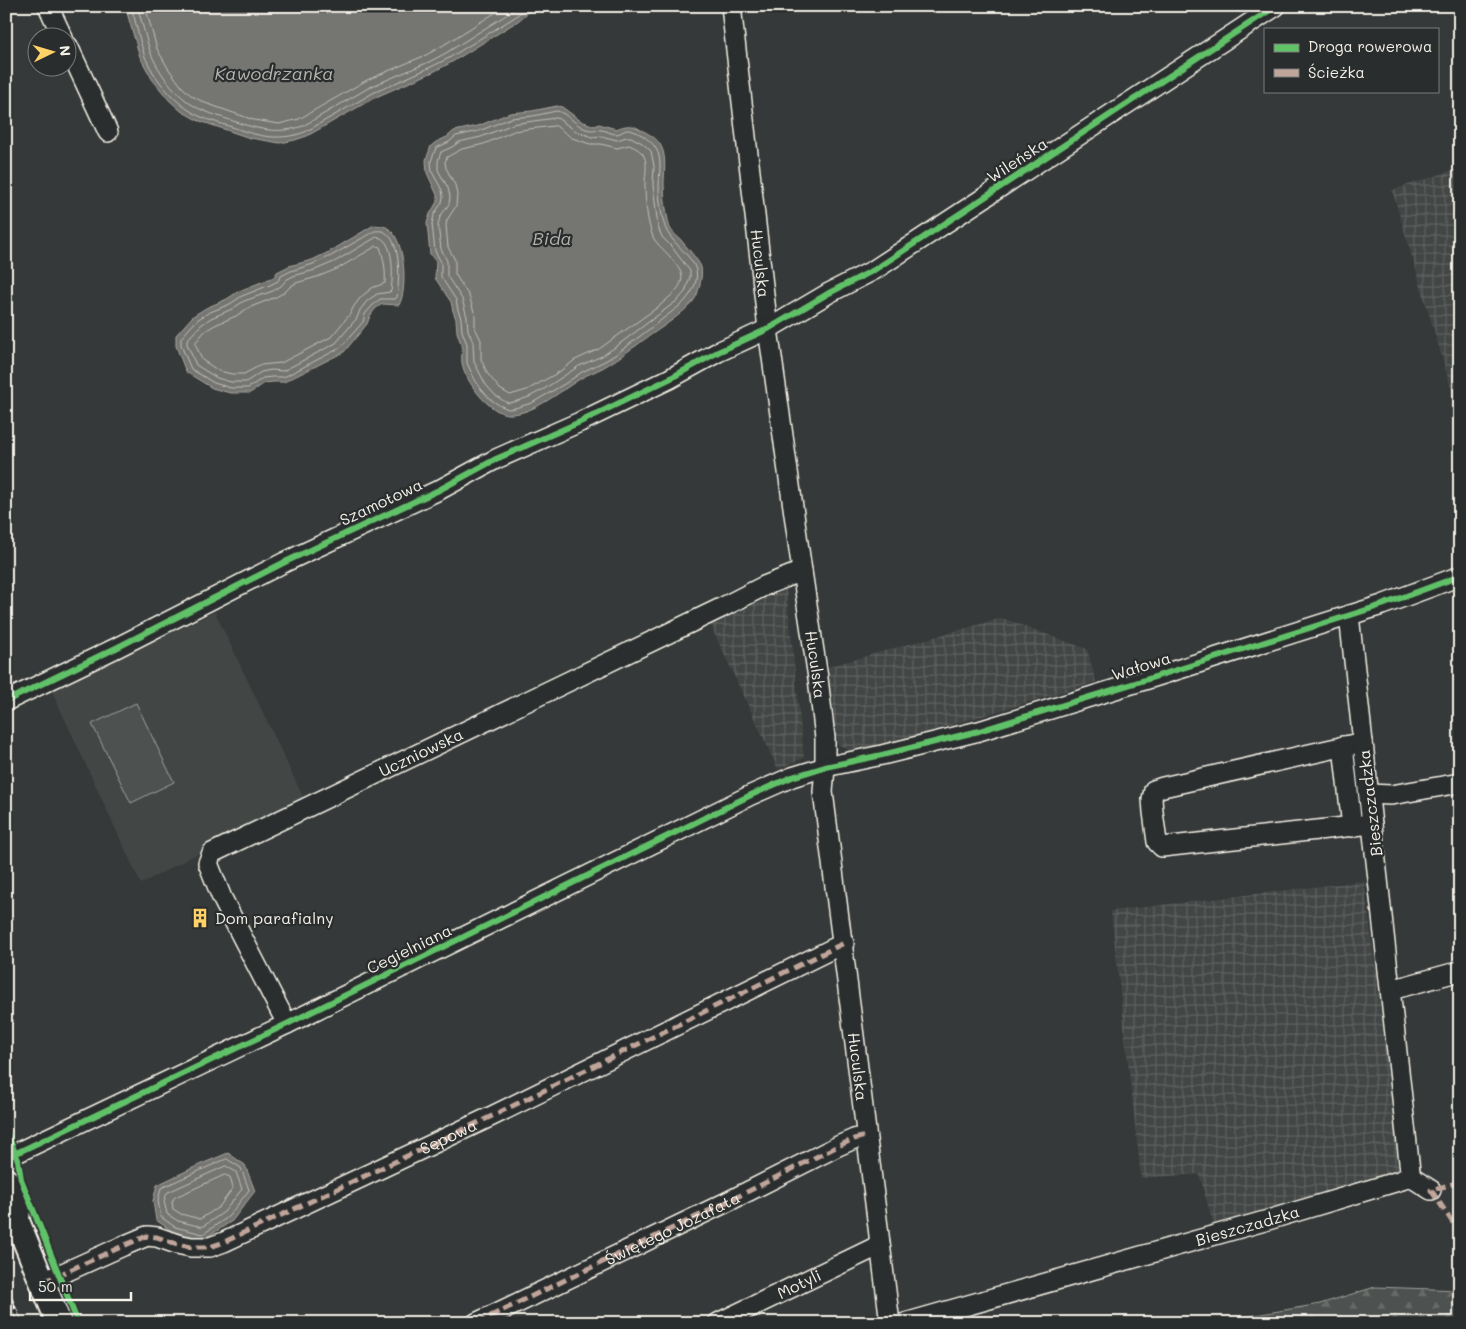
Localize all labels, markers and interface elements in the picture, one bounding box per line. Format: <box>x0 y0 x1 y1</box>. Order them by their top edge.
north arrow <box>28 28 78 78</box>
legend <box>1264 28 1438 92</box>
text: Droga rowerowa <box>1308 36 1432 56</box>
text: N <box>56 45 75 57</box>
water label: Kawodrzanka <box>214 61 334 85</box>
text: Ścieżka <box>1308 62 1365 82</box>
street label: Wileńska <box>983 132 1051 187</box>
water label: Bida <box>532 226 572 250</box>
street label: Huculska <box>747 228 775 299</box>
street label: Szamotowa <box>336 473 426 530</box>
street label: Huculska <box>801 629 831 700</box>
street label: Wałowa <box>1109 647 1173 684</box>
street label: Uczniowska <box>375 723 466 781</box>
street label: Bieszczadzka <box>1353 749 1386 858</box>
building icon: Dom parafialny <box>189 907 211 929</box>
place label: Dom parafialny <box>215 907 334 928</box>
street label: Cegielniana <box>363 919 455 978</box>
street label: Huculska <box>844 1031 873 1102</box>
street label: Sępowa <box>416 1114 480 1159</box>
street label: Świętego Jozafata <box>601 1186 743 1269</box>
street label: Bieszczadzka <box>1193 1200 1302 1250</box>
street label: Motyli <box>773 1264 824 1303</box>
scale bar <box>30 1269 131 1301</box>
text: 50 m <box>38 1276 73 1296</box>

